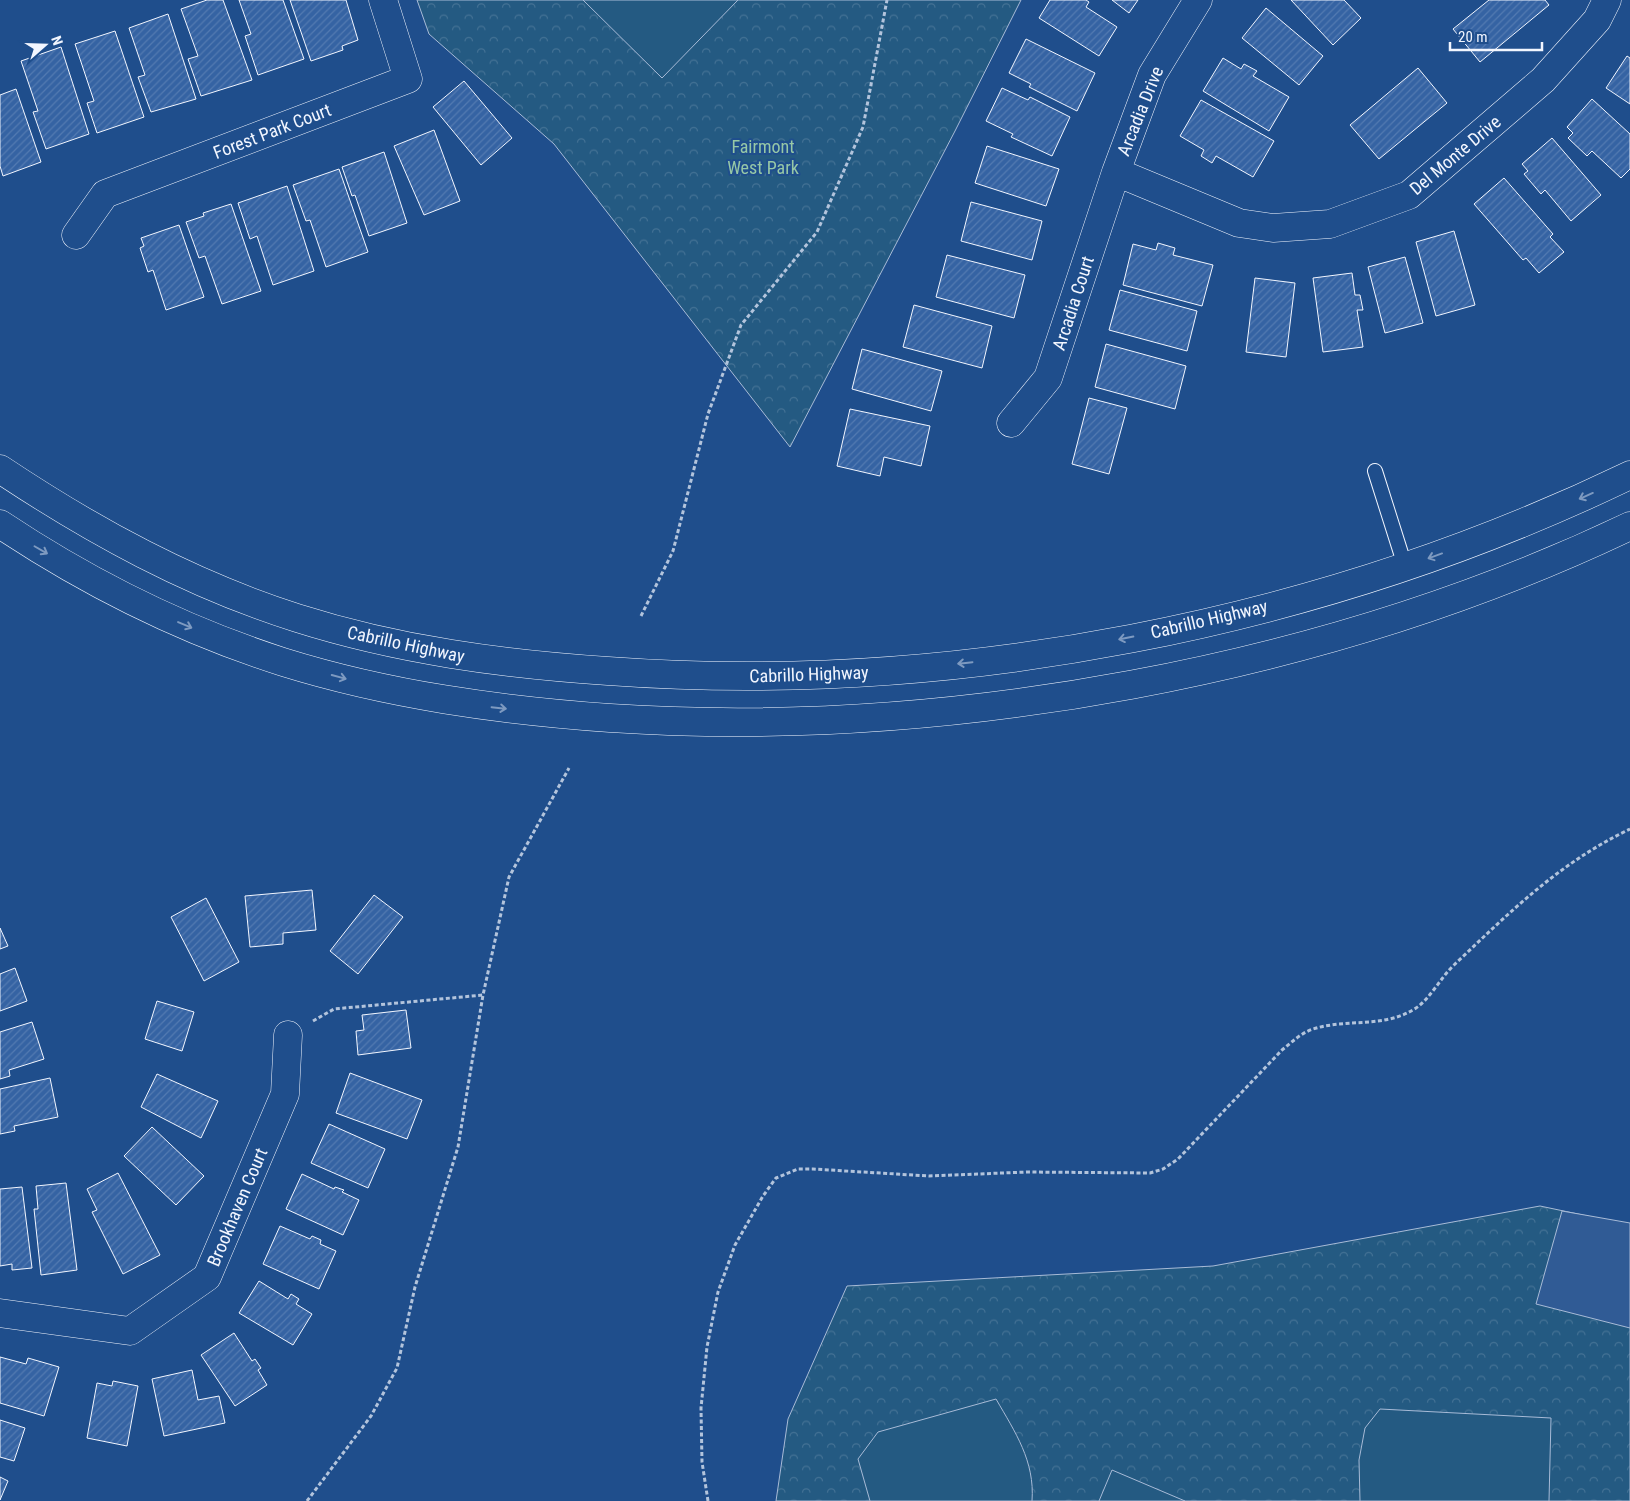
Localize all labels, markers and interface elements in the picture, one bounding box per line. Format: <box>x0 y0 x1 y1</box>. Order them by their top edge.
north arrow <box>20 20 70 70</box>
scale bar <box>1450 20 1542 52</box>
text: 20 m <box>1458 28 1488 46</box>
text: N <box>48 34 66 47</box>
street label: Arcadia Drive <box>1113 63 1167 159</box>
street label: Forest Park Court <box>210 99 334 163</box>
street label: Del Monte Drive <box>1405 111 1505 199</box>
park label: Fairmont West Park <box>727 136 799 178</box>
street label: Arcadia Court <box>1048 253 1098 353</box>
one-way arrow <box>1579 492 1594 502</box>
one-way arrow <box>34 546 48 556</box>
one-way arrow <box>1428 552 1443 561</box>
street label: Cabrillo Highway <box>1149 595 1270 643</box>
one-way arrow <box>178 621 193 630</box>
street label: Cabrillo Highway <box>345 621 467 667</box>
one-way arrow <box>1118 634 1134 643</box>
one-way arrow <box>958 658 974 667</box>
street label: Cabrillo Highway <box>749 661 869 687</box>
one-way arrow <box>331 673 347 682</box>
one-way arrow <box>490 703 506 713</box>
street label: Brookhaven Court <box>203 1145 271 1269</box>

